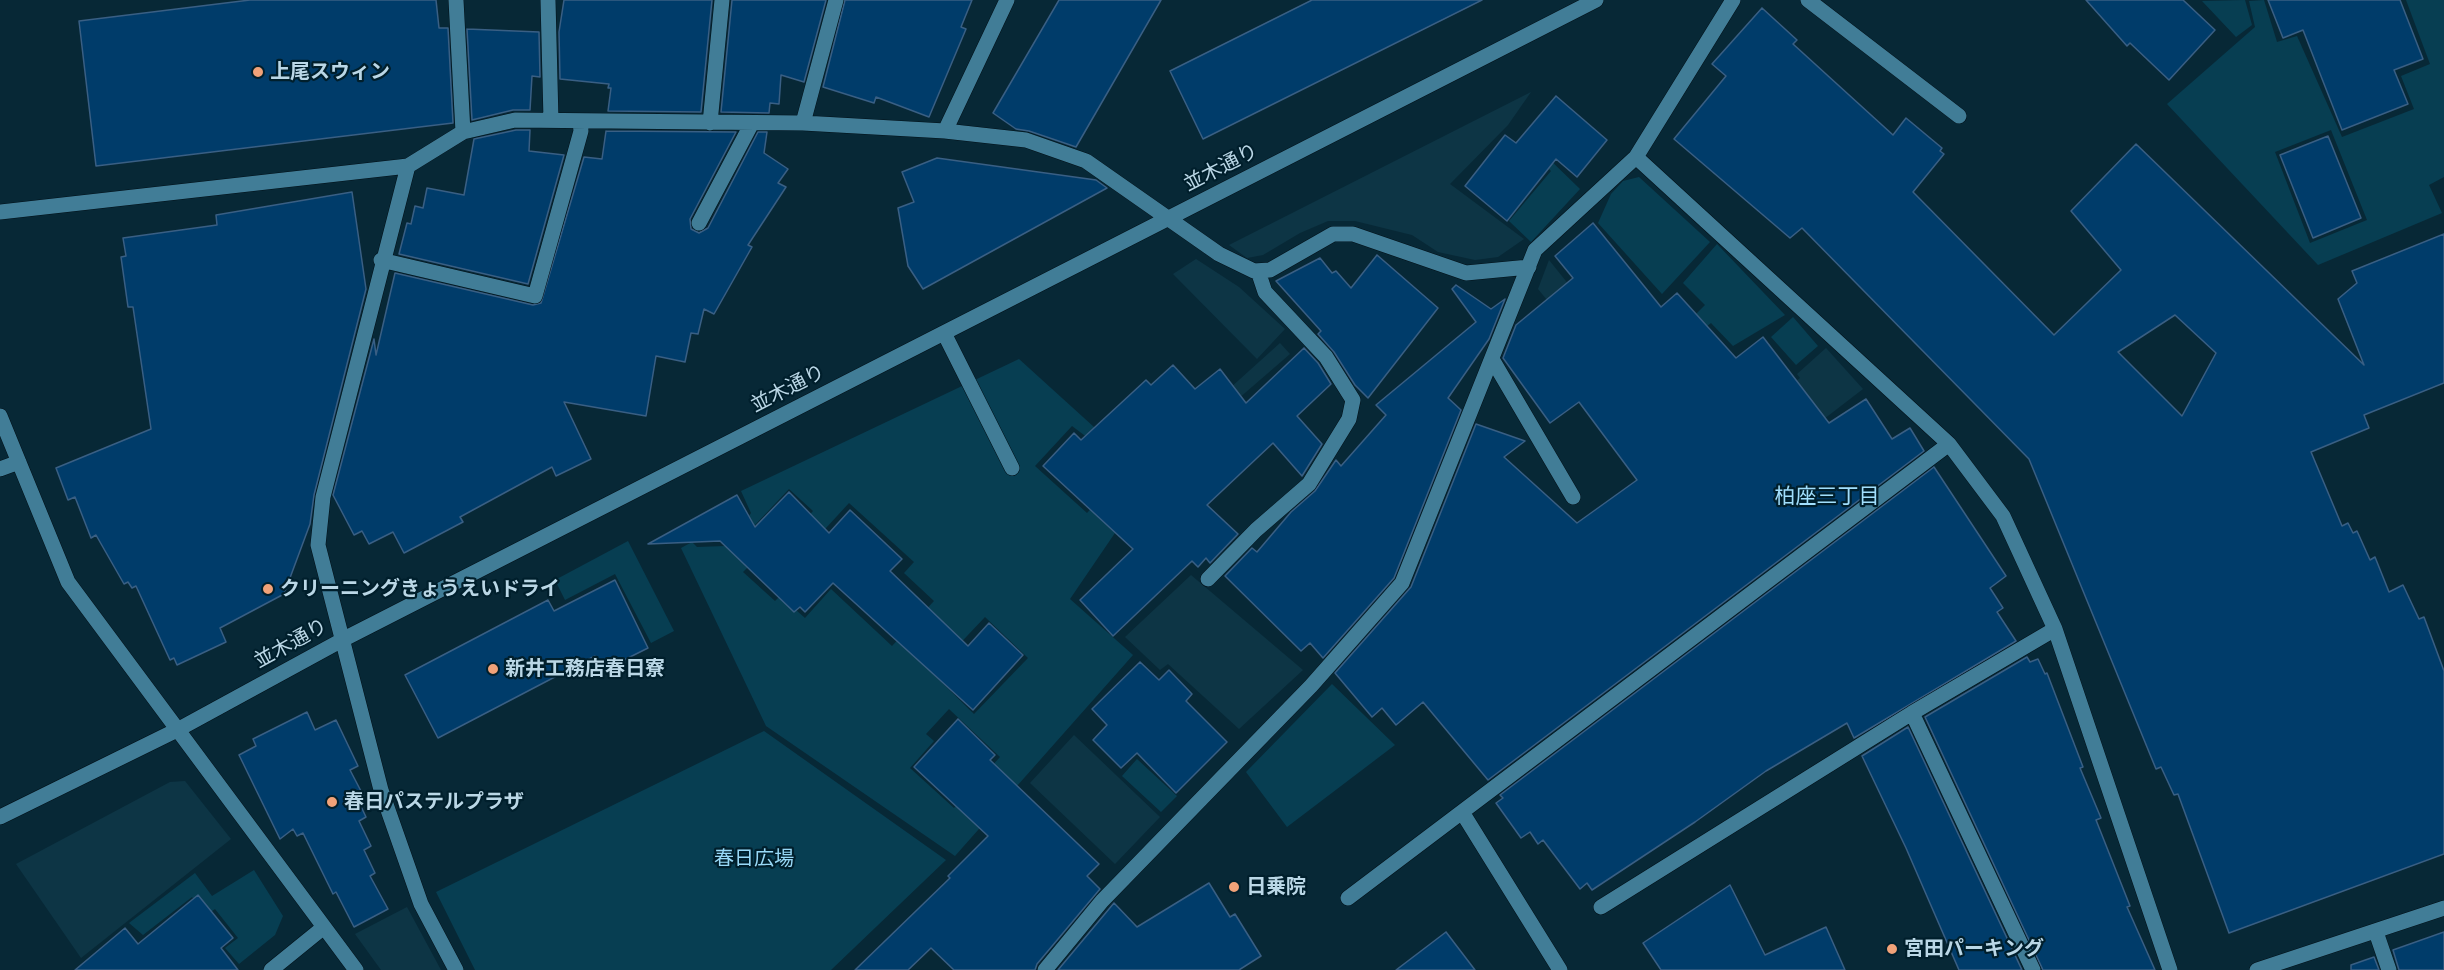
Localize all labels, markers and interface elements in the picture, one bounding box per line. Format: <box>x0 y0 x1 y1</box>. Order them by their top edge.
place label: 上尾スウィン <box>270 60 390 84</box>
marker: 上尾スウィン <box>251 65 265 79</box>
street label: 並木通り <box>1180 139 1262 197</box>
street label: 並木通り <box>747 360 829 418</box>
district label: 柏座三丁目 <box>1775 484 1879 510</box>
place label: クリーニングきょうえいドライ <box>280 577 560 601</box>
marker: クリーニングきょうえいドライ <box>261 582 275 596</box>
street label: 並木通り <box>250 614 332 674</box>
place label: 新井工務店春日寮 <box>505 657 665 681</box>
marker: 新井工務店春日寮 <box>486 662 500 676</box>
place label: 春日パステルプラザ <box>344 790 524 814</box>
marker: 春日パステルプラザ <box>325 795 339 809</box>
park label: 春日広場 <box>714 847 794 871</box>
place label: 日乗院 <box>1246 875 1306 899</box>
marker: 日乗院 <box>1227 880 1241 894</box>
place label: 宮田パーキング <box>1904 937 2044 961</box>
marker: 宮田パーキング <box>1885 942 1899 956</box>

